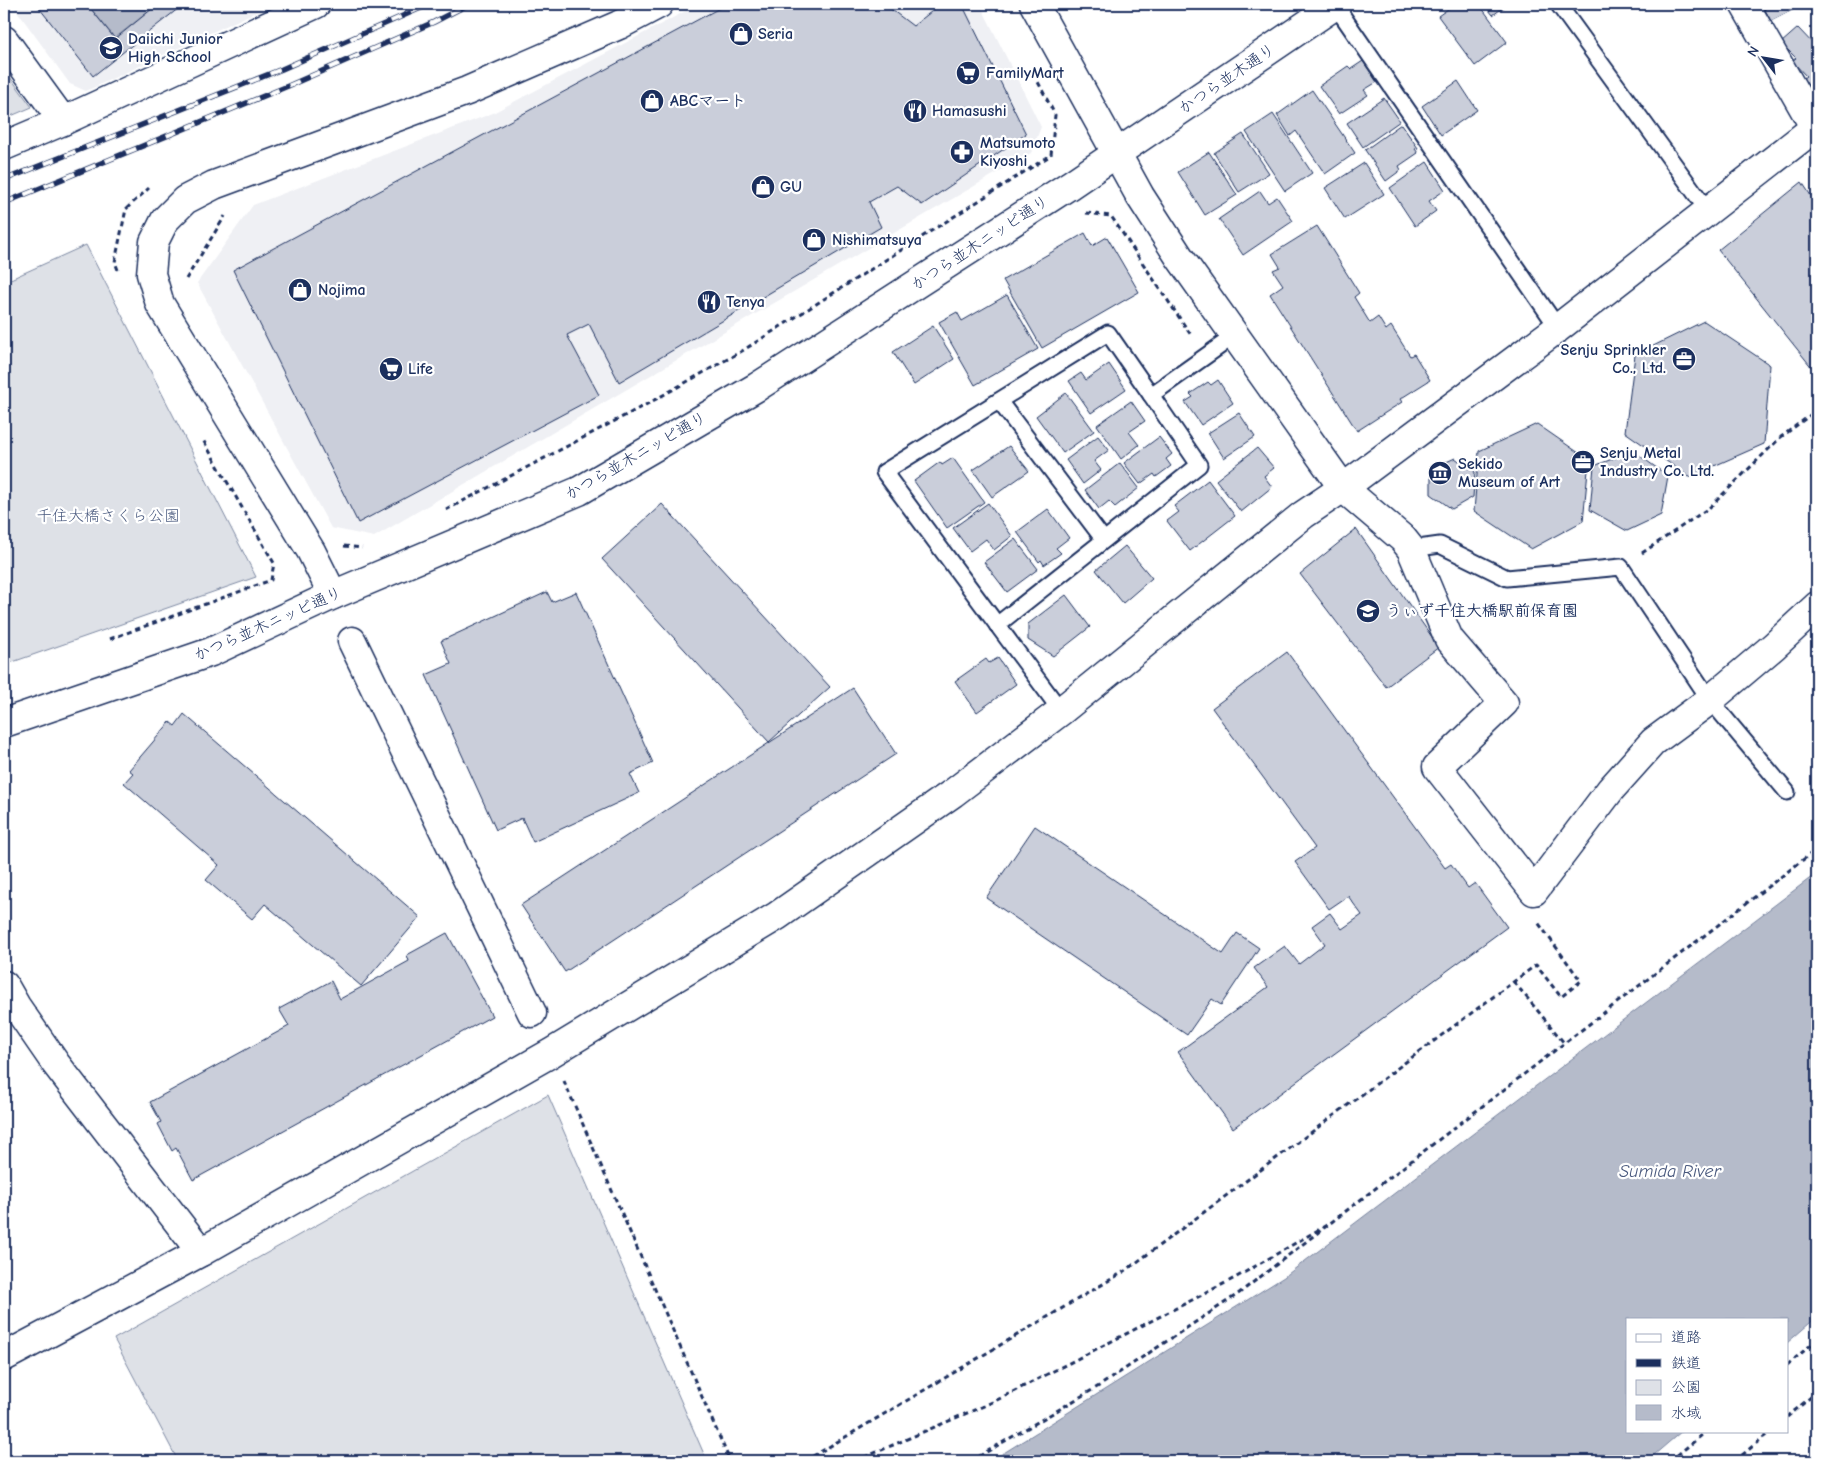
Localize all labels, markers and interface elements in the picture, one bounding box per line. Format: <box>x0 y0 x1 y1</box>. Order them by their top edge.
shop icon: Seria <box>728 21 754 47</box>
place label: Seria <box>758 25 793 43</box>
place label: Daiichi Junior High School <box>128 30 223 66</box>
north arrow <box>1738 32 1788 82</box>
school or university icon: Daiichi Junior High School <box>98 35 124 61</box>
street label: かつら並木通り <box>1176 40 1278 118</box>
text: N <box>1744 43 1763 60</box>
supermarket icon: FamilyMart <box>955 60 981 86</box>
place label: FamilyMart <box>986 64 1065 82</box>
shop icon: ABCマート <box>639 88 665 114</box>
place label: ABCマート <box>670 92 746 110</box>
restaurant icon: Hamasushi <box>902 98 928 124</box>
place label: Hamasushi <box>932 102 1007 120</box>
place label: Matsumoto Kiyoshi <box>980 134 1055 170</box>
pharmacy icon: Matsumoto Kiyoshi <box>949 139 975 165</box>
shop icon: GU <box>750 174 776 200</box>
place label: GU <box>780 178 802 196</box>
street label: かつら並木ニッピ通り <box>908 192 1052 294</box>
shop icon: Nishimatsuya <box>801 227 827 253</box>
place label: Nishimatsuya <box>832 231 922 249</box>
shop icon: Nojima <box>287 277 313 303</box>
place label: Nojima <box>318 281 366 299</box>
restaurant icon: Tenya <box>696 289 722 315</box>
place label: Tenya <box>726 293 765 311</box>
place label: Senju Sprinkler Co., Ltd. <box>1561 341 1667 377</box>
office icon: Senju Sprinkler Co., Ltd. <box>1671 346 1697 372</box>
supermarket icon: Life <box>378 356 404 382</box>
place label: Life <box>408 360 433 378</box>
street label: かつら並木ニッピ通り <box>562 408 710 504</box>
place label: Senju Metal Industry Co. Ltd. <box>1600 444 1714 480</box>
office icon: Senju Metal Industry Co. Ltd. <box>1570 449 1596 475</box>
place label: Sekido Museum of Art <box>1458 455 1561 491</box>
museum icon: Sekido Museum of Art <box>1427 460 1453 486</box>
park label: 千住大橋さくら公園 <box>36 507 180 525</box>
street label: かつら並木ニッピ通り <box>191 583 345 665</box>
school or university icon: うぃず千住大橋駅前保育園 <box>1355 598 1381 624</box>
place label: うぃず千住大橋駅前保育園 <box>1386 602 1578 620</box>
water label: Sumida River <box>1619 1161 1722 1182</box>
legend <box>1626 1318 1788 1432</box>
text: 道路 <box>1671 1328 1701 1346</box>
text: 鉄道 <box>1671 1354 1701 1372</box>
text: 公園 <box>1671 1378 1701 1396</box>
text: 水域 <box>1671 1404 1701 1422</box>

